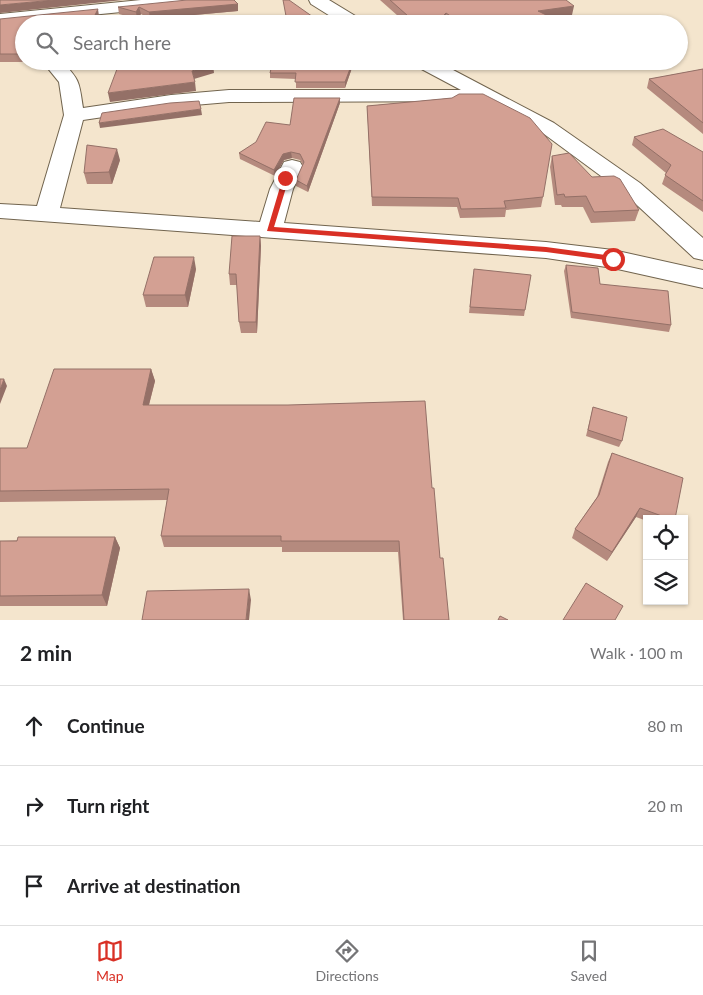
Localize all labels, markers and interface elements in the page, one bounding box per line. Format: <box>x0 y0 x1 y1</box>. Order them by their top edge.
search box <box>15 15 688 70</box>
icon: search <box>33 29 61 57</box>
text: Search here <box>73 31 171 54</box>
route end <box>274 167 297 190</box>
route start <box>602 248 625 271</box>
map controls <box>643 515 688 605</box>
button: locate <box>643 515 688 560</box>
button: layers <box>643 560 688 605</box>
text: 2 min <box>20 640 72 665</box>
text: Walk · 100 m <box>590 643 683 662</box>
icon: ahead <box>20 712 48 740</box>
text: Continue <box>67 714 145 737</box>
text: 80 m <box>647 716 683 735</box>
icon: right <box>20 792 48 820</box>
text: Turn right <box>67 794 149 817</box>
text: 20 m <box>647 796 683 815</box>
icon: arrive <box>20 872 48 900</box>
text: Arrive at destination <box>67 874 240 897</box>
tab: Map <box>96 937 124 984</box>
tab: Directions <box>316 937 379 984</box>
tab: Saved <box>571 937 607 984</box>

